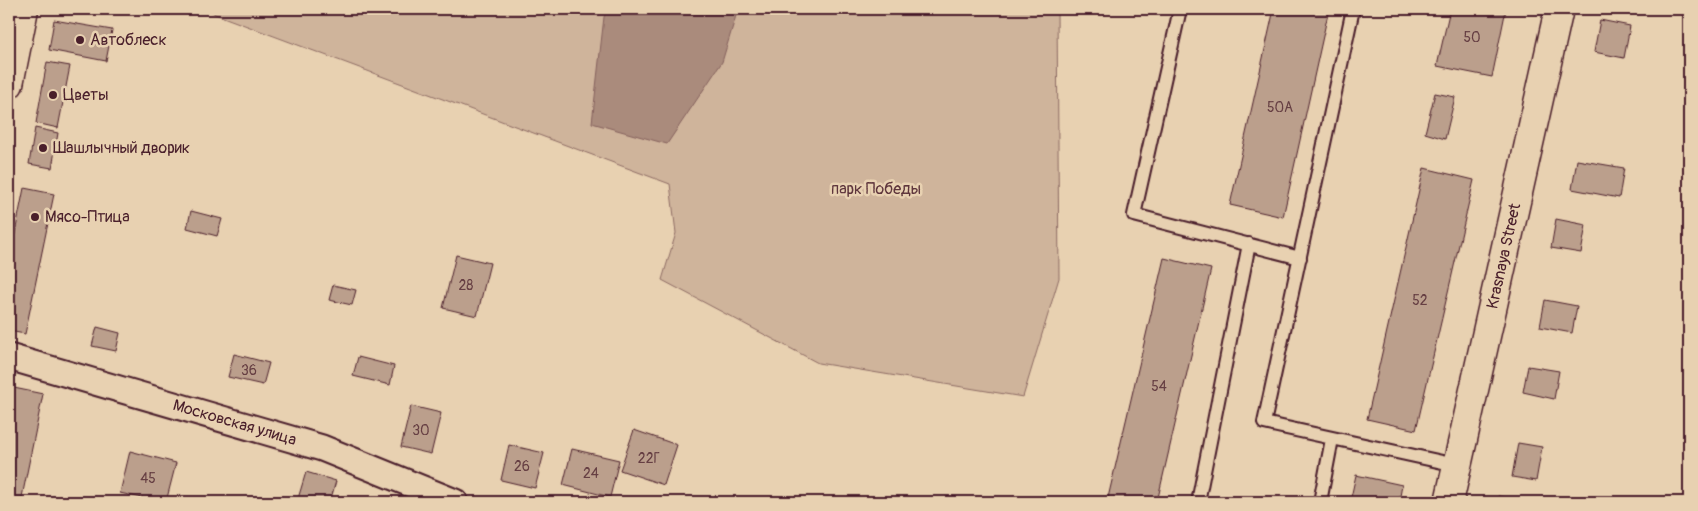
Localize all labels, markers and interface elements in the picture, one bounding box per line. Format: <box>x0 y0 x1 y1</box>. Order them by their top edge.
house number: 50 <box>1463 29 1481 46</box>
place label: Автоблеск <box>90 30 167 50</box>
marker: Автоблеск <box>74 34 86 46</box>
place label: Цветы <box>63 85 108 105</box>
marker: Цветы <box>47 89 59 101</box>
house number: 50А <box>1267 99 1293 116</box>
place label: Шашлычный дворик <box>53 138 190 158</box>
marker: Шашлычный дворик <box>37 142 49 154</box>
park label: парк Победы <box>831 179 921 199</box>
street label: Krasnaya Street <box>1482 201 1525 311</box>
place label: Мясо-Птица <box>45 207 130 227</box>
marker: Мясо-Птица <box>29 211 41 223</box>
house number: 28 <box>459 277 473 294</box>
house number: 52 <box>1412 292 1428 309</box>
house number: 36 <box>241 362 257 379</box>
house number: 54 <box>1151 378 1167 395</box>
street label: Московская улица <box>171 395 299 450</box>
house number: 30 <box>412 422 430 439</box>
house number: 22Г <box>638 450 660 467</box>
house number: 26 <box>514 458 530 475</box>
house number: 24 <box>583 465 599 482</box>
house number: 45 <box>140 470 156 487</box>

